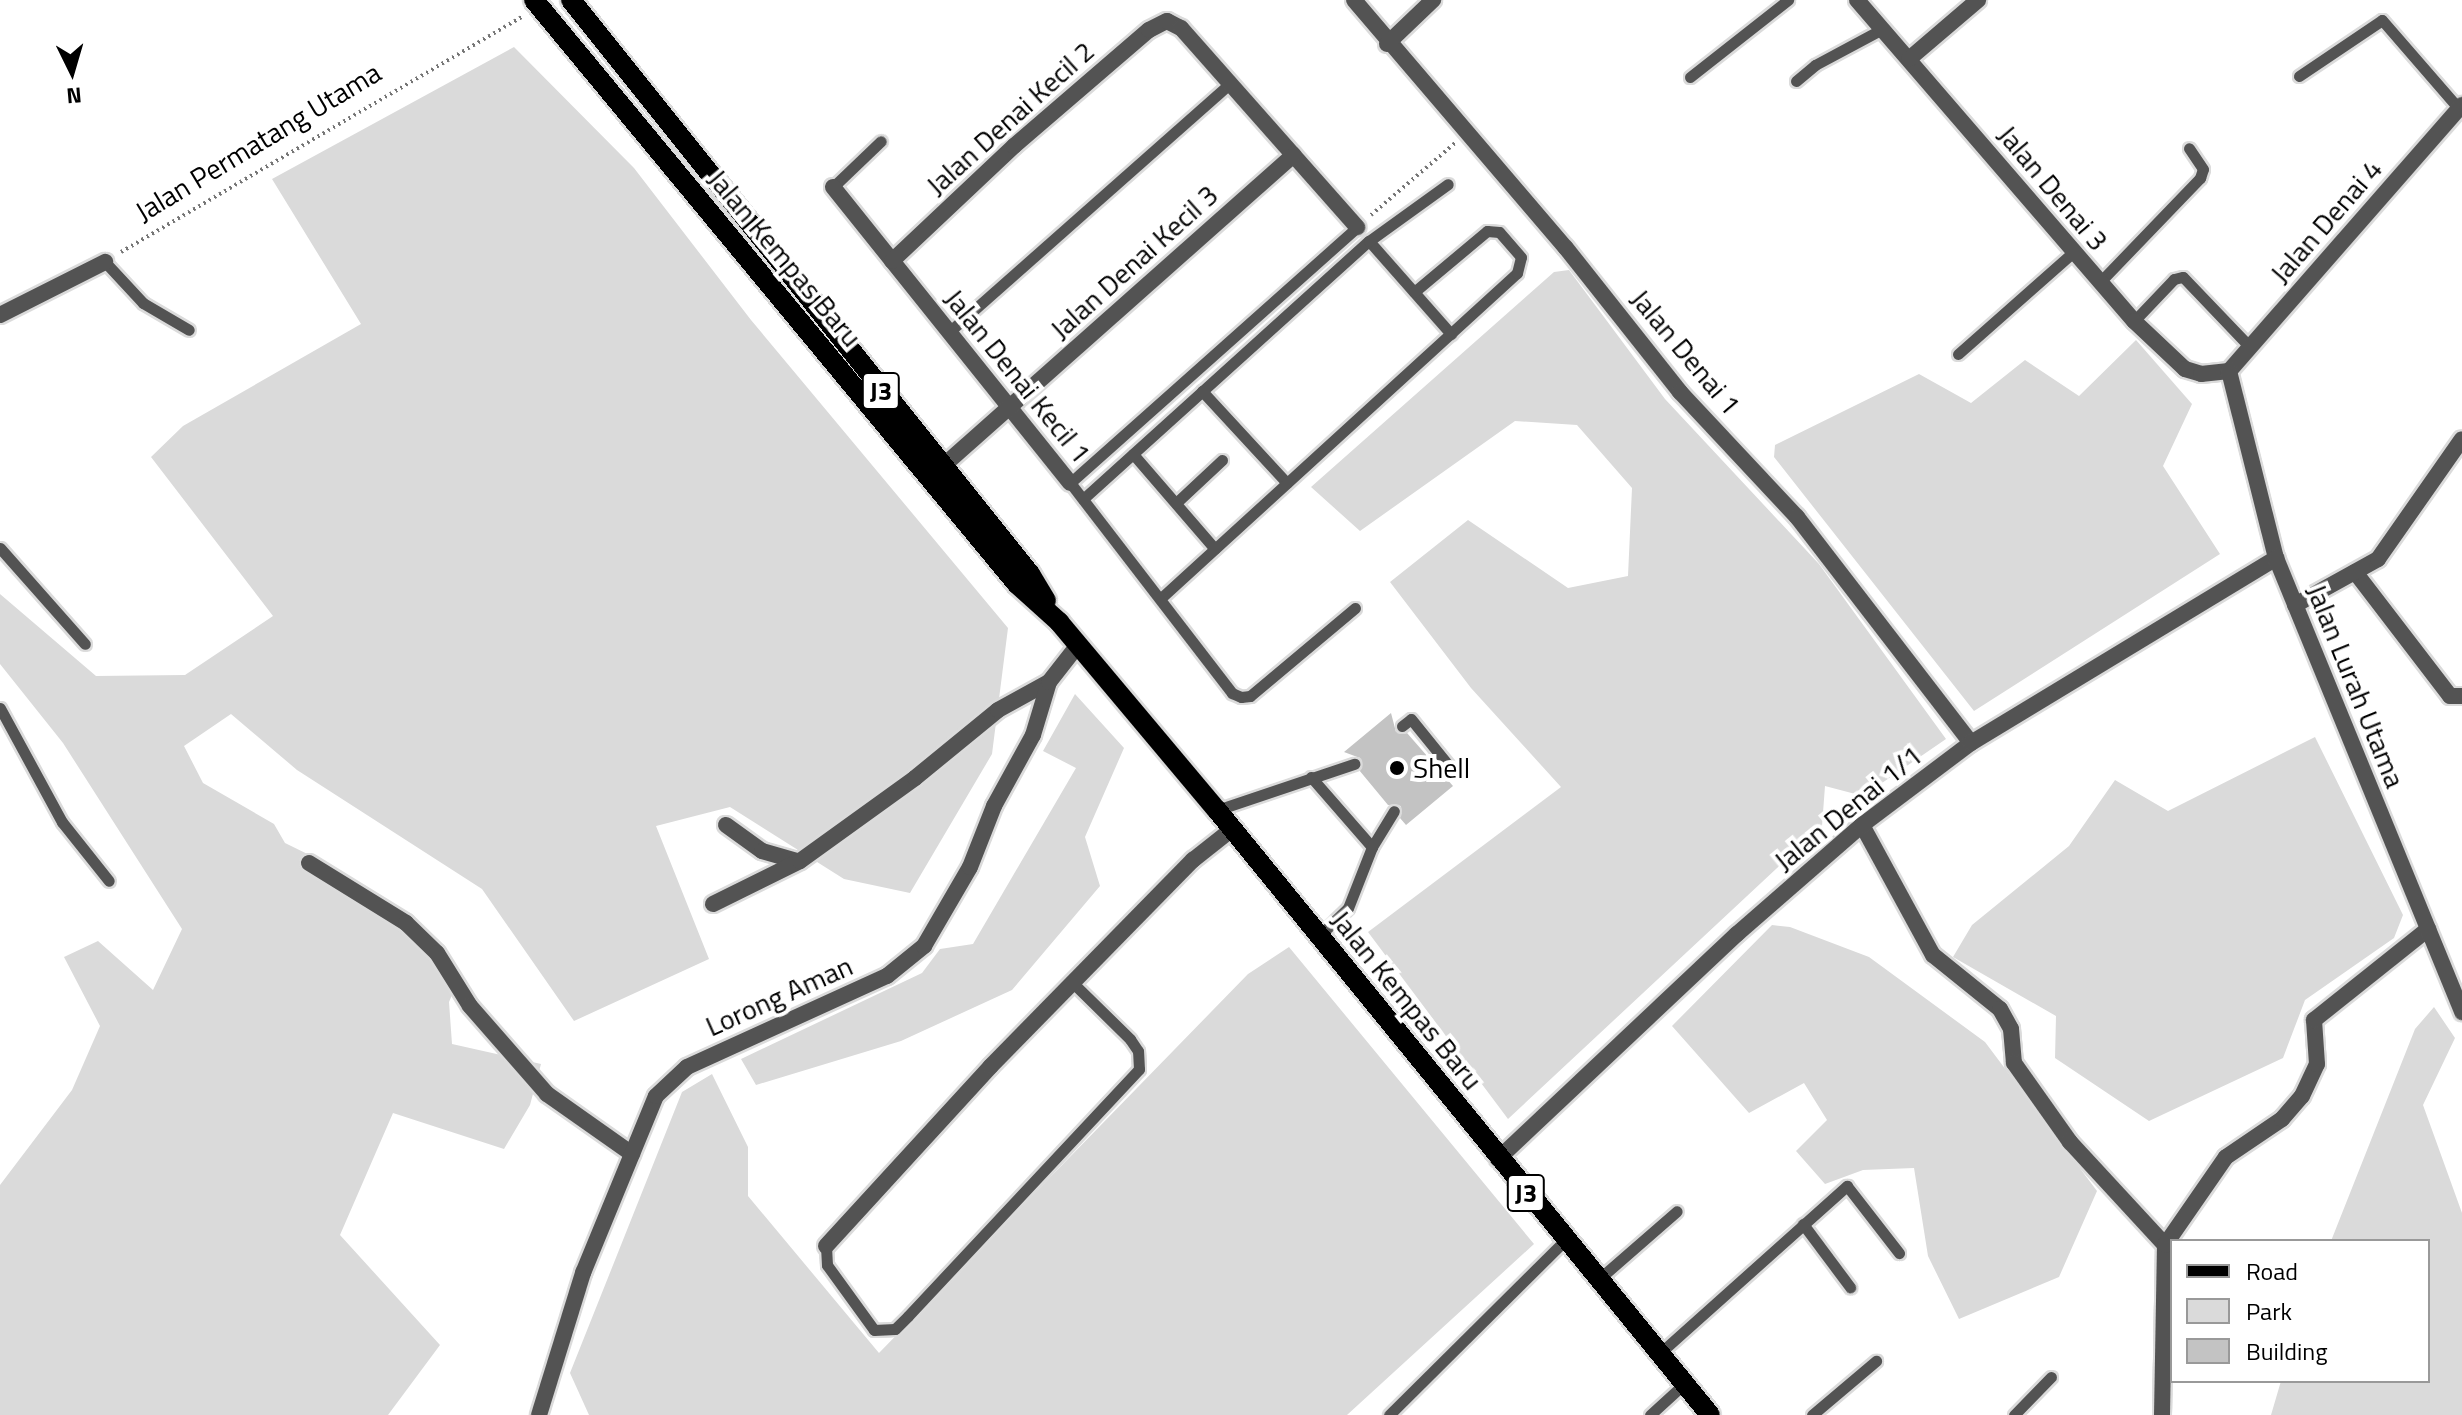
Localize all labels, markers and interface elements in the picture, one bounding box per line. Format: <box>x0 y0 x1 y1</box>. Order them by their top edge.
north arrow <box>32 32 112 112</box>
street label: Jalan Denai Kecil 2 <box>919 34 1101 202</box>
street label: Jalan Permatang Utama <box>129 55 387 229</box>
text: N <box>65 78 83 114</box>
street label: Jalan Denai 3 <box>1991 119 2115 257</box>
street label: Jalan Denai 4 <box>2263 152 2389 290</box>
street label: Jalan Kempas Baru <box>701 163 869 353</box>
street label: Jalan Denai Kecil 3 <box>1043 178 1225 346</box>
street label: Jalan Denai Kecil 1 <box>938 282 1098 470</box>
street label: Jalan Denai 1 <box>1624 283 1748 421</box>
road number: J3 <box>861 369 901 413</box>
street label: Jalan Lurah Utama <box>2300 579 2412 793</box>
street label: Jalan Denai 1/1 <box>1767 738 1929 878</box>
place label: Shell <box>1413 751 1470 785</box>
marker: Shell <box>1388 759 1406 777</box>
street label: Jalan Kempas Baru <box>1325 904 1489 1096</box>
street label: Lorong Aman <box>700 949 858 1043</box>
road number: J3 <box>1506 1171 1546 1215</box>
legend <box>2170 1239 2430 1383</box>
text: Road <box>2246 1253 2298 1289</box>
text: Park <box>2246 1293 2292 1329</box>
text: Building <box>2246 1333 2328 1369</box>

